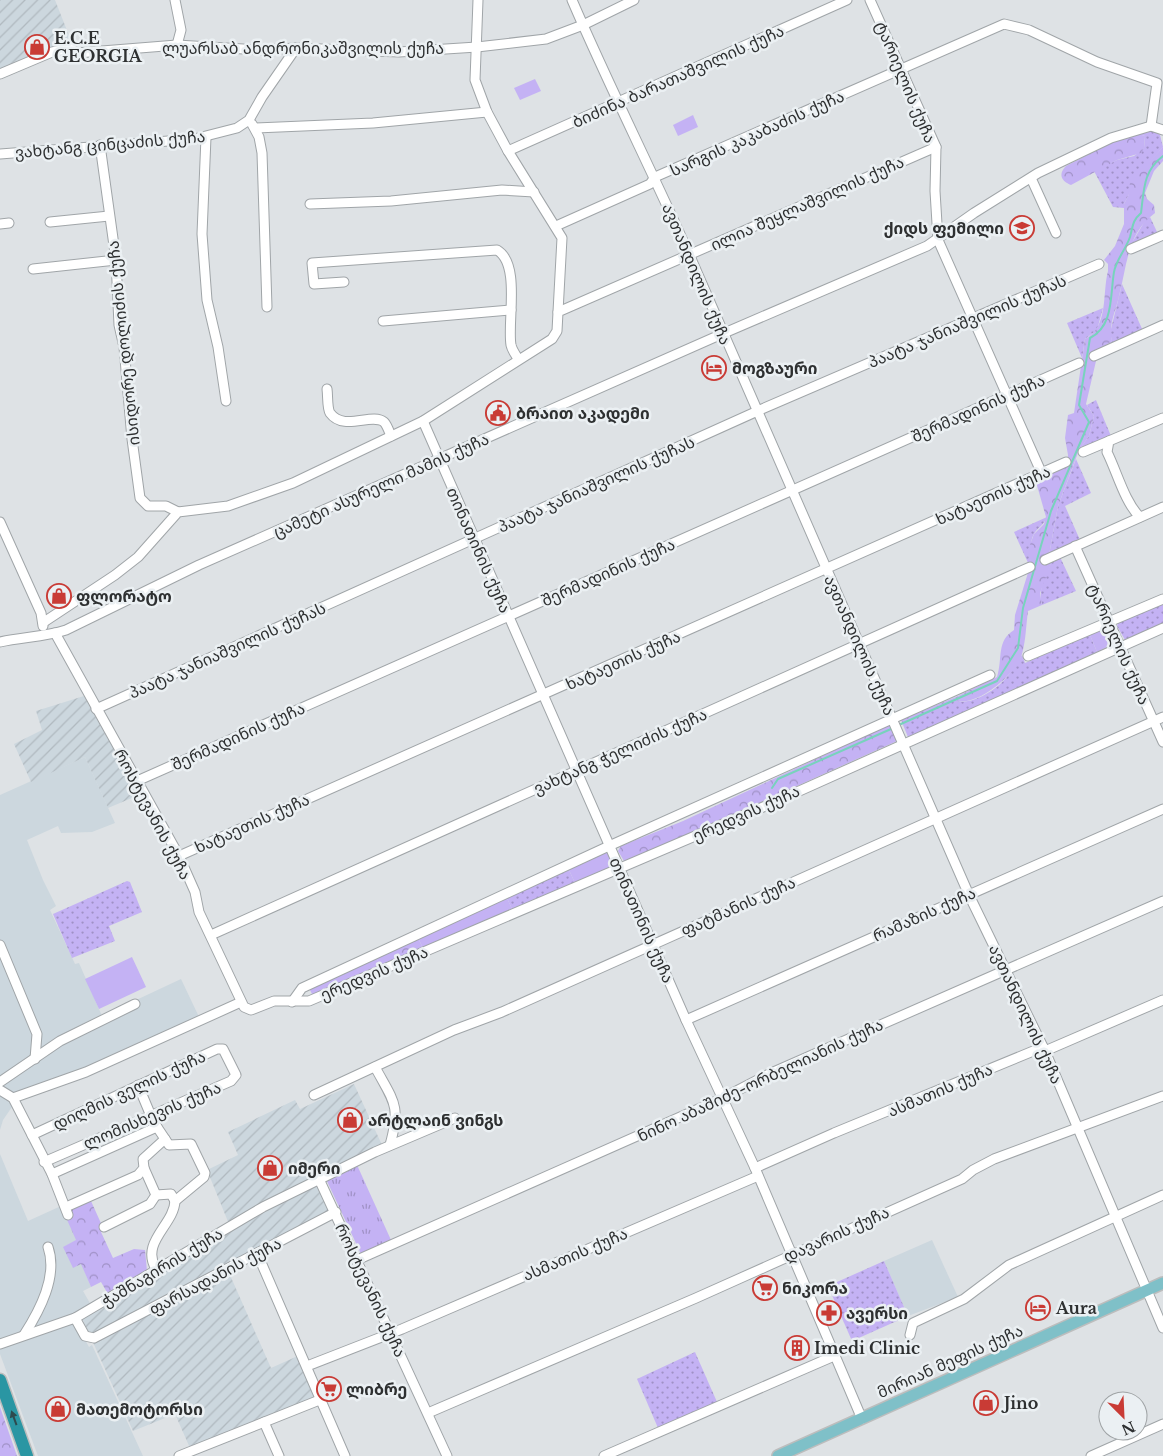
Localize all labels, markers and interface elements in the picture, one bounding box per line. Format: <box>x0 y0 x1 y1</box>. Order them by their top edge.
street label: ტარიელის ქუჩა <box>870 18 941 146</box>
street label: ბიძინა ბარათაშვილის ქუჩა <box>569 20 787 133</box>
place label: E.C.E GEORGIA <box>54 28 143 66</box>
shop icon: E.C.E GEORGIA <box>24 34 50 60</box>
street label: ლუარსაბ ანდრონიკაშვილის ქუჩა <box>162 38 444 59</box>
street label: სარგის კაკაბაძის ქუჩა <box>667 86 847 180</box>
street label: ვახტანგ ცინცაძის ქუჩა <box>14 126 206 162</box>
street label: ილია შეყლაშვილის ქუჩა <box>707 151 907 256</box>
street label: ავთანდილის ქუჩა <box>657 200 736 348</box>
school or university icon: ქიდს ფემილი <box>1009 215 1035 241</box>
place label: ქიდს ფემილი <box>884 218 1004 239</box>
street label: ისიდორე დოლიძის ქუჩა <box>102 240 145 446</box>
street label: პაატა ჯანიაშვილის ქუჩას <box>865 270 1070 373</box>
hotel icon: მოგზაური <box>701 355 727 381</box>
place label: მოგზაური <box>732 358 817 378</box>
street label: შერმადინის ქუჩა <box>908 370 1048 447</box>
public building icon: ბრაით აკადემი <box>485 400 511 426</box>
place label: ბრაით აკადემი <box>516 403 650 424</box>
street label: ცამეტი ასურელი მამის ქუჩა <box>270 428 492 543</box>
street label: პაატა ჯანიაშვილის ქუჩას <box>494 431 698 537</box>
street label: ხატაეთის ქუჩა <box>932 461 1054 529</box>
street label: თინათინის ქუჩა <box>442 484 516 616</box>
street label: შერმადინის ქუჩა <box>538 534 678 611</box>
street label: ავთანდილის ქუჩა <box>819 572 900 719</box>
street label: ტარიელის ქუჩა <box>1082 580 1155 708</box>
shop icon: ფლორატო <box>46 583 72 609</box>
place label: ფლორატო <box>76 586 172 607</box>
street label: პაატა ჯანიაშვილის ქუჩას <box>125 597 329 703</box>
street label: ხატაეთის ქუჩა <box>562 626 684 694</box>
street label: შერმადინის ქუჩა <box>168 698 308 775</box>
street label: ვახტანგ ჭელიძის ქუჩა <box>530 704 710 799</box>
street label: როსტევანის ქუჩა <box>110 745 196 883</box>
street label: ერედვის ქუჩა <box>689 780 803 847</box>
street label: ხატაეთის ქუჩა <box>191 789 313 857</box>
street label: თინათინის ქუჩა <box>605 854 679 986</box>
street label: ფატმანის ქუჩა <box>678 872 798 940</box>
street label: რამაზის ქუჩა <box>869 882 979 946</box>
street label: ერედვის ქუჩა <box>317 941 431 1006</box>
street label: ავთანდილის ქუჩა <box>984 941 1067 1087</box>
street label: ნინო აბაშიძე-ორბელიანის ქუჩა <box>634 1014 886 1147</box>
street label: დიღმის ველის ქუჩა <box>49 1046 209 1135</box>
street label: ასმათის ქუჩა <box>885 1059 995 1121</box>
street label: ლომისხევის ქუჩა <box>80 1077 224 1154</box>
shop icon: არტლაინ ვინგს <box>337 1107 363 1133</box>
place label: არტლაინ ვინგს <box>368 1110 503 1131</box>
shop icon: იმერი <box>257 1155 283 1181</box>
place label: იმერი <box>288 1158 340 1178</box>
street label: დავარის ქუჩა <box>780 1202 893 1267</box>
street label: როსტევანის ქუჩა <box>331 1220 411 1360</box>
street label: ჭაშნაგირის ქუჩა <box>98 1223 226 1311</box>
street label: ასმათის ქუჩა <box>520 1223 630 1285</box>
street label: ფარსადანის ქუჩა <box>145 1233 285 1320</box>
supermarket icon: ნიკორა <box>752 1275 778 1301</box>
place label: ნიკორა <box>782 1278 848 1298</box>
hotel icon: Aura <box>1025 1295 1051 1321</box>
place label: Aura <box>1055 1298 1097 1318</box>
pharmacy icon: ავერსი <box>816 1300 842 1326</box>
place label: ავერსი <box>846 1303 908 1323</box>
street label: მირიან მეფის ქუჩა <box>874 1320 1026 1402</box>
building icon: Imedi Clinic <box>784 1335 810 1361</box>
place label: Imedi Clinic <box>814 1338 920 1358</box>
supermarket icon: ლიბრე <box>316 1376 342 1402</box>
place label: ლიბრე <box>346 1379 407 1400</box>
shop icon: Jino <box>973 1390 999 1416</box>
north arrow <box>1098 1391 1148 1441</box>
place label: Jino <box>1001 1393 1038 1413</box>
shop icon: მათემოტორსი <box>45 1396 71 1422</box>
place label: მათემოტორსი <box>76 1399 203 1419</box>
one-way arrow <box>10 1410 18 1425</box>
text: N <box>1119 1417 1138 1439</box>

